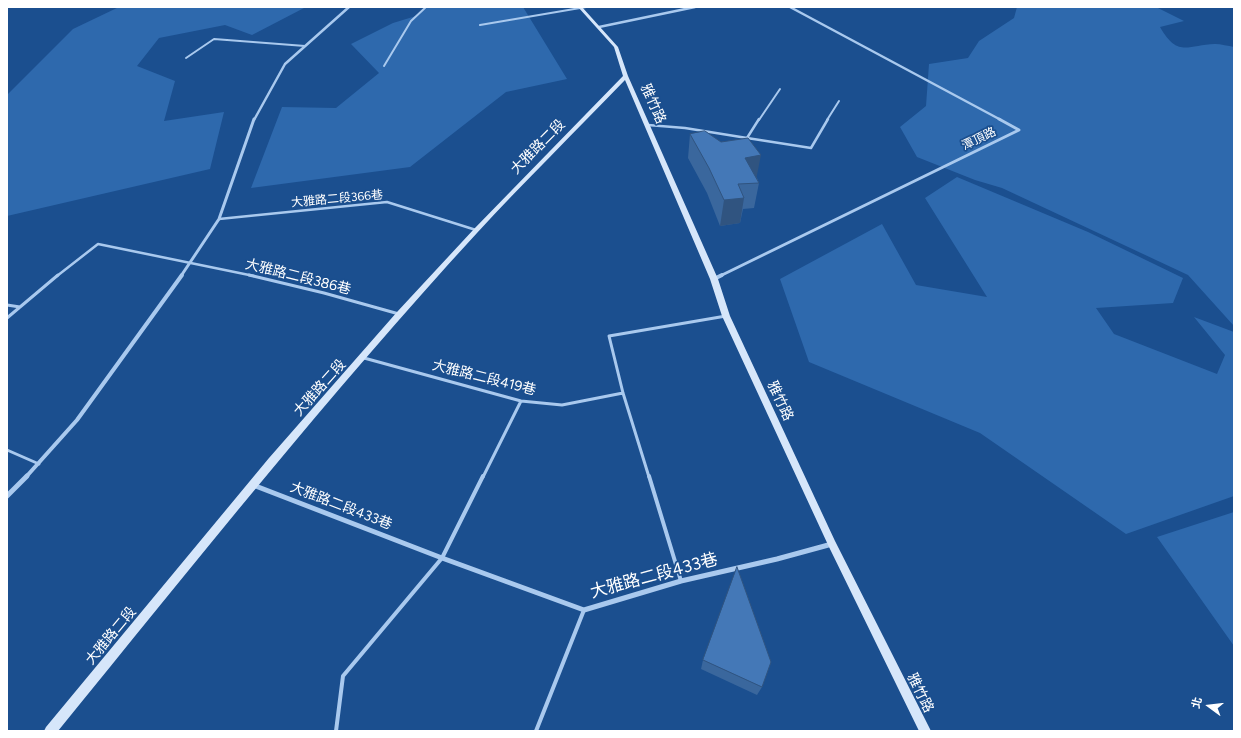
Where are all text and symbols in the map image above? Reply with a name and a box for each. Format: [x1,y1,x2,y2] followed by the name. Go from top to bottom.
[637,81,669,127] street label: 雅竹路
[507,116,569,178] street label: 大雅路二段
[960,125,998,153] street label: 潭頂路
[290,188,384,210] street label: 大雅路二段366巷
[244,256,352,298] street label: 大雅路二段386巷
[290,356,350,420] street label: 大雅路二段
[430,357,538,399] street label: 大雅路二段419巷
[764,378,796,424] street label: 雅竹路
[288,479,394,533] street label: 大雅路二段433巷
[588,549,720,603] street label: 大雅路二段433巷
[82,604,140,668] street label: 大雅路二段
[903,670,937,716] street label: 雅竹路
[1189,686,1229,726] north arrow
[1189,696,1205,710] text: 北

